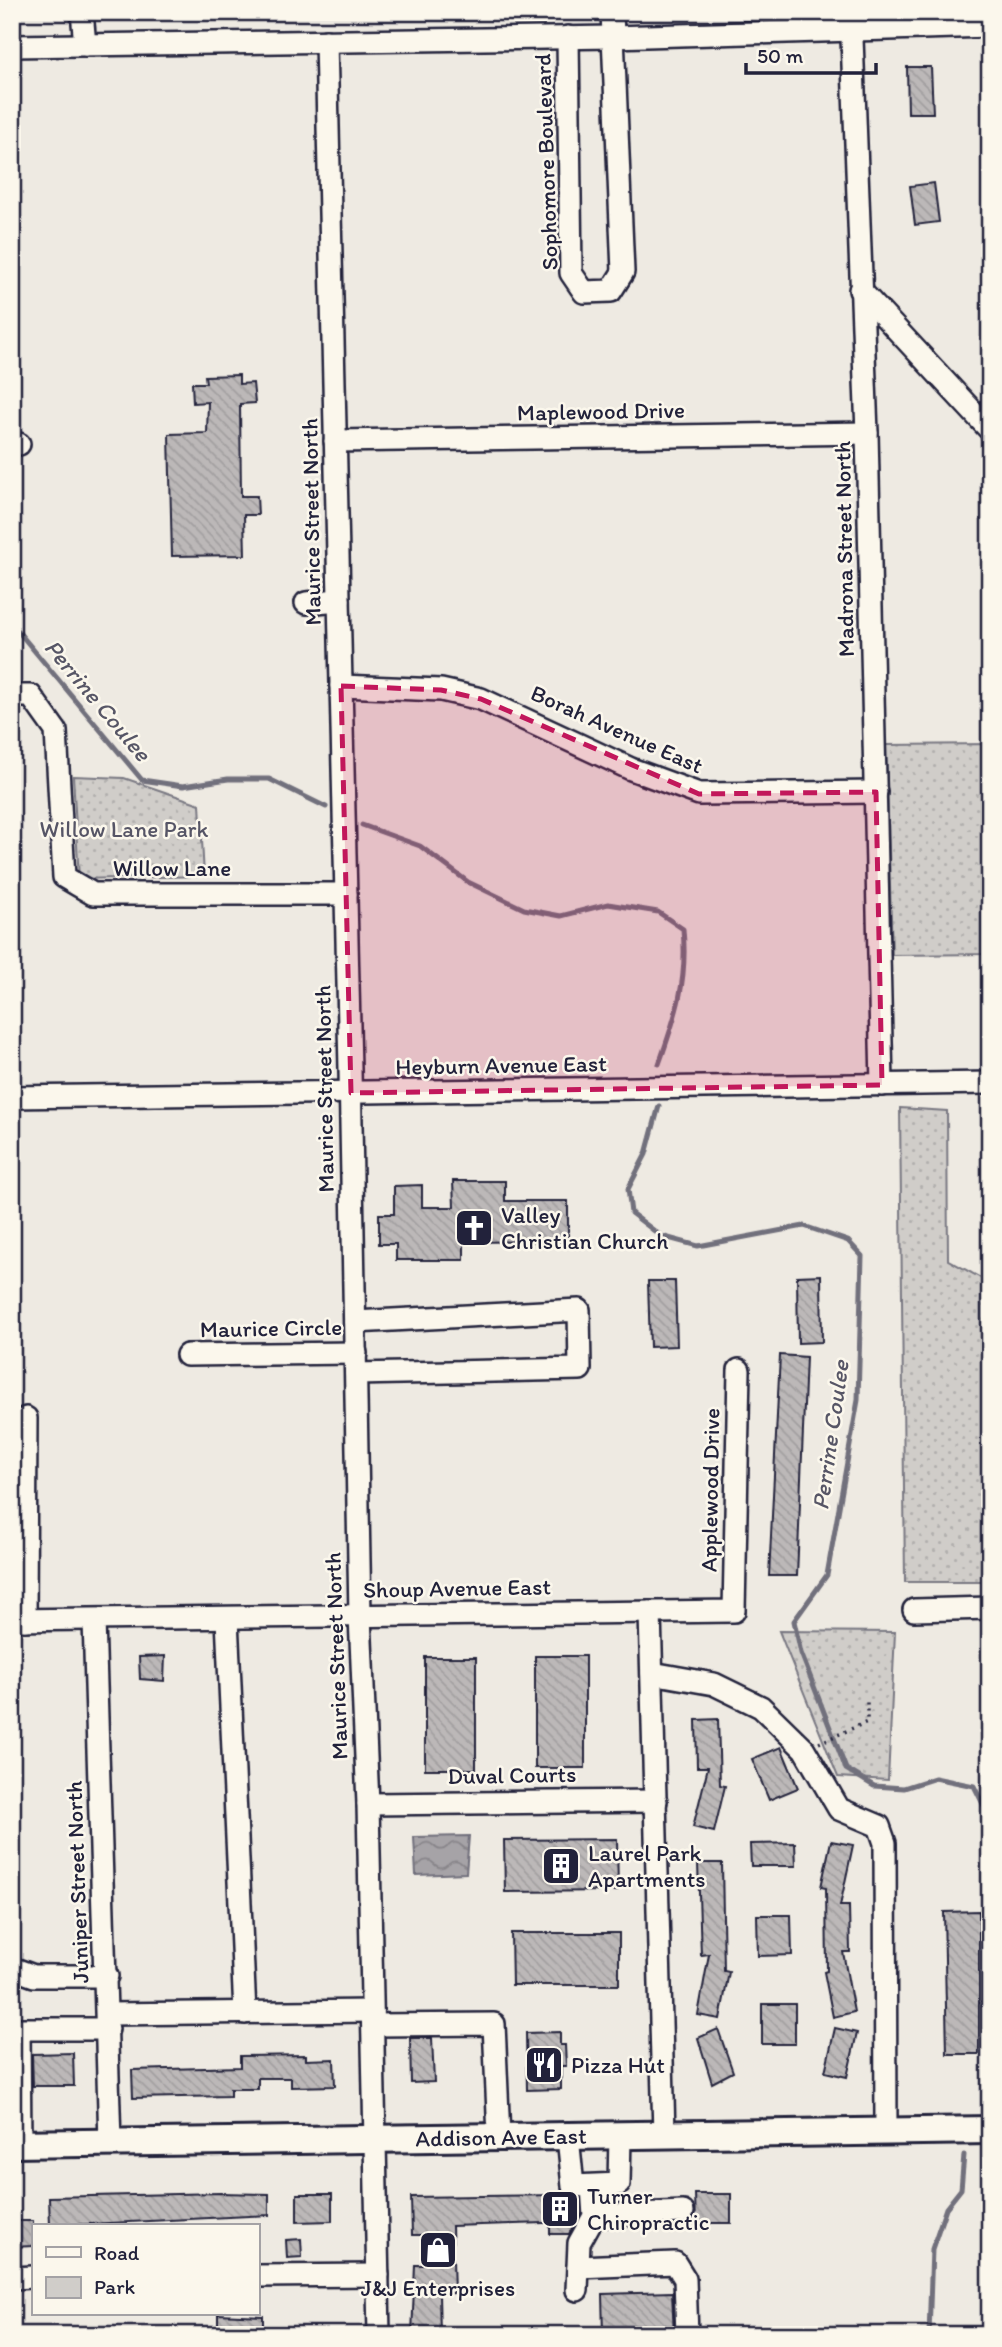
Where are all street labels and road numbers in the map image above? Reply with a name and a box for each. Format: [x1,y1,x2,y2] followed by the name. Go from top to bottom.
[528,53,564,271] street label: Sophomore Boulevard
[517,396,685,426] street label: Maplewood Drive
[295,418,327,626] street label: Maurice Street North
[828,441,860,657] street label: Madrona Street North
[526,678,708,780] street label: Borah Avenue East
[113,854,231,882] street label: Willow Lane
[308,985,340,1193] street label: Maurice Street North
[395,1049,607,1081] street label: Heyburn Avenue East
[200,1313,342,1343] street label: Maurice Circle
[695,1408,725,1572] street label: Applewood Drive
[318,1552,354,1760] street label: Maurice Street North
[363,1572,552,1604] street label: Shoup Avenue East
[447,1760,577,1790] street label: Duval Courts
[59,1780,95,1984] street label: Juniper Street North
[415,2122,587,2152] street label: Addison Ave East

